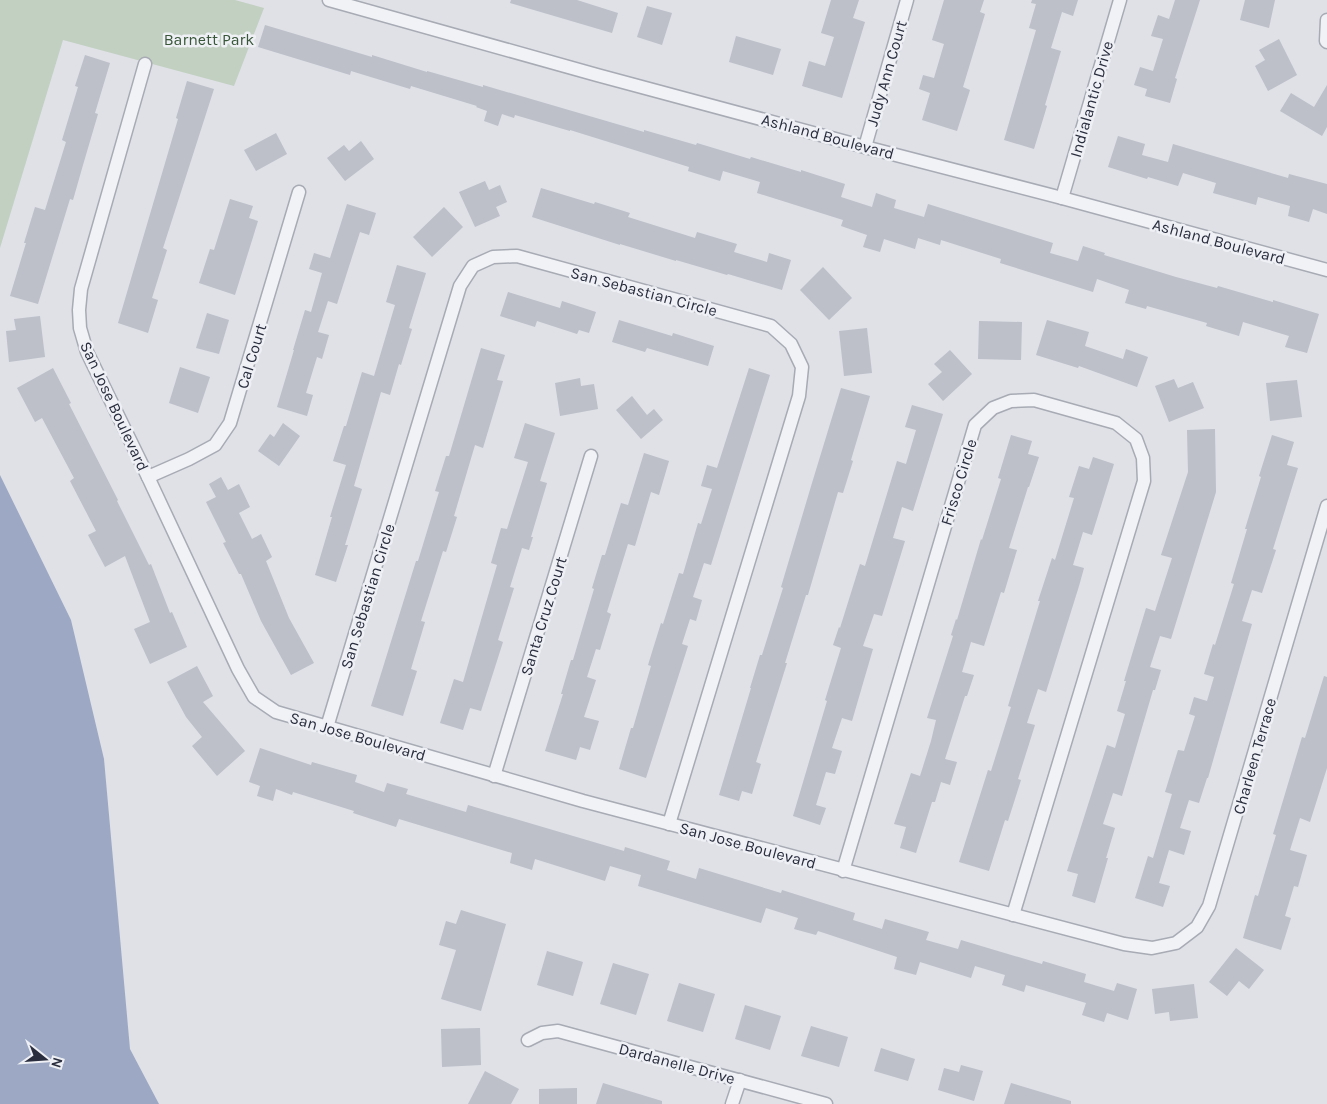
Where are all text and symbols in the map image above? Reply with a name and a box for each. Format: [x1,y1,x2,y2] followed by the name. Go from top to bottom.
[862,18,911,128] street label: Judy Ann Court
[164,30,254,49] park label: Barnett Park
[1066,39,1117,160] street label: Indialantic Drive
[759,110,896,163] street label: Ashland Boulevard
[1150,215,1287,268] street label: Ashland Boulevard
[569,263,719,320] street label: San Sebastian Circle
[233,321,270,391] street label: Cal Court
[76,338,153,474] street label: San Jose Boulevard
[936,437,981,528] street label: Frisco Circle
[336,521,399,671] street label: San Sebastian Circle
[516,554,571,678] street label: Santa Cruz Court
[1229,696,1280,817] street label: Charleen Terrace
[288,708,428,765] street label: San Jose Boulevard
[677,818,818,873] street label: San Jose Boulevard
[20,1034,70,1084] north arrow
[617,1039,737,1088] street label: Dardanelle Drive
[47,1055,67,1070] text: N

